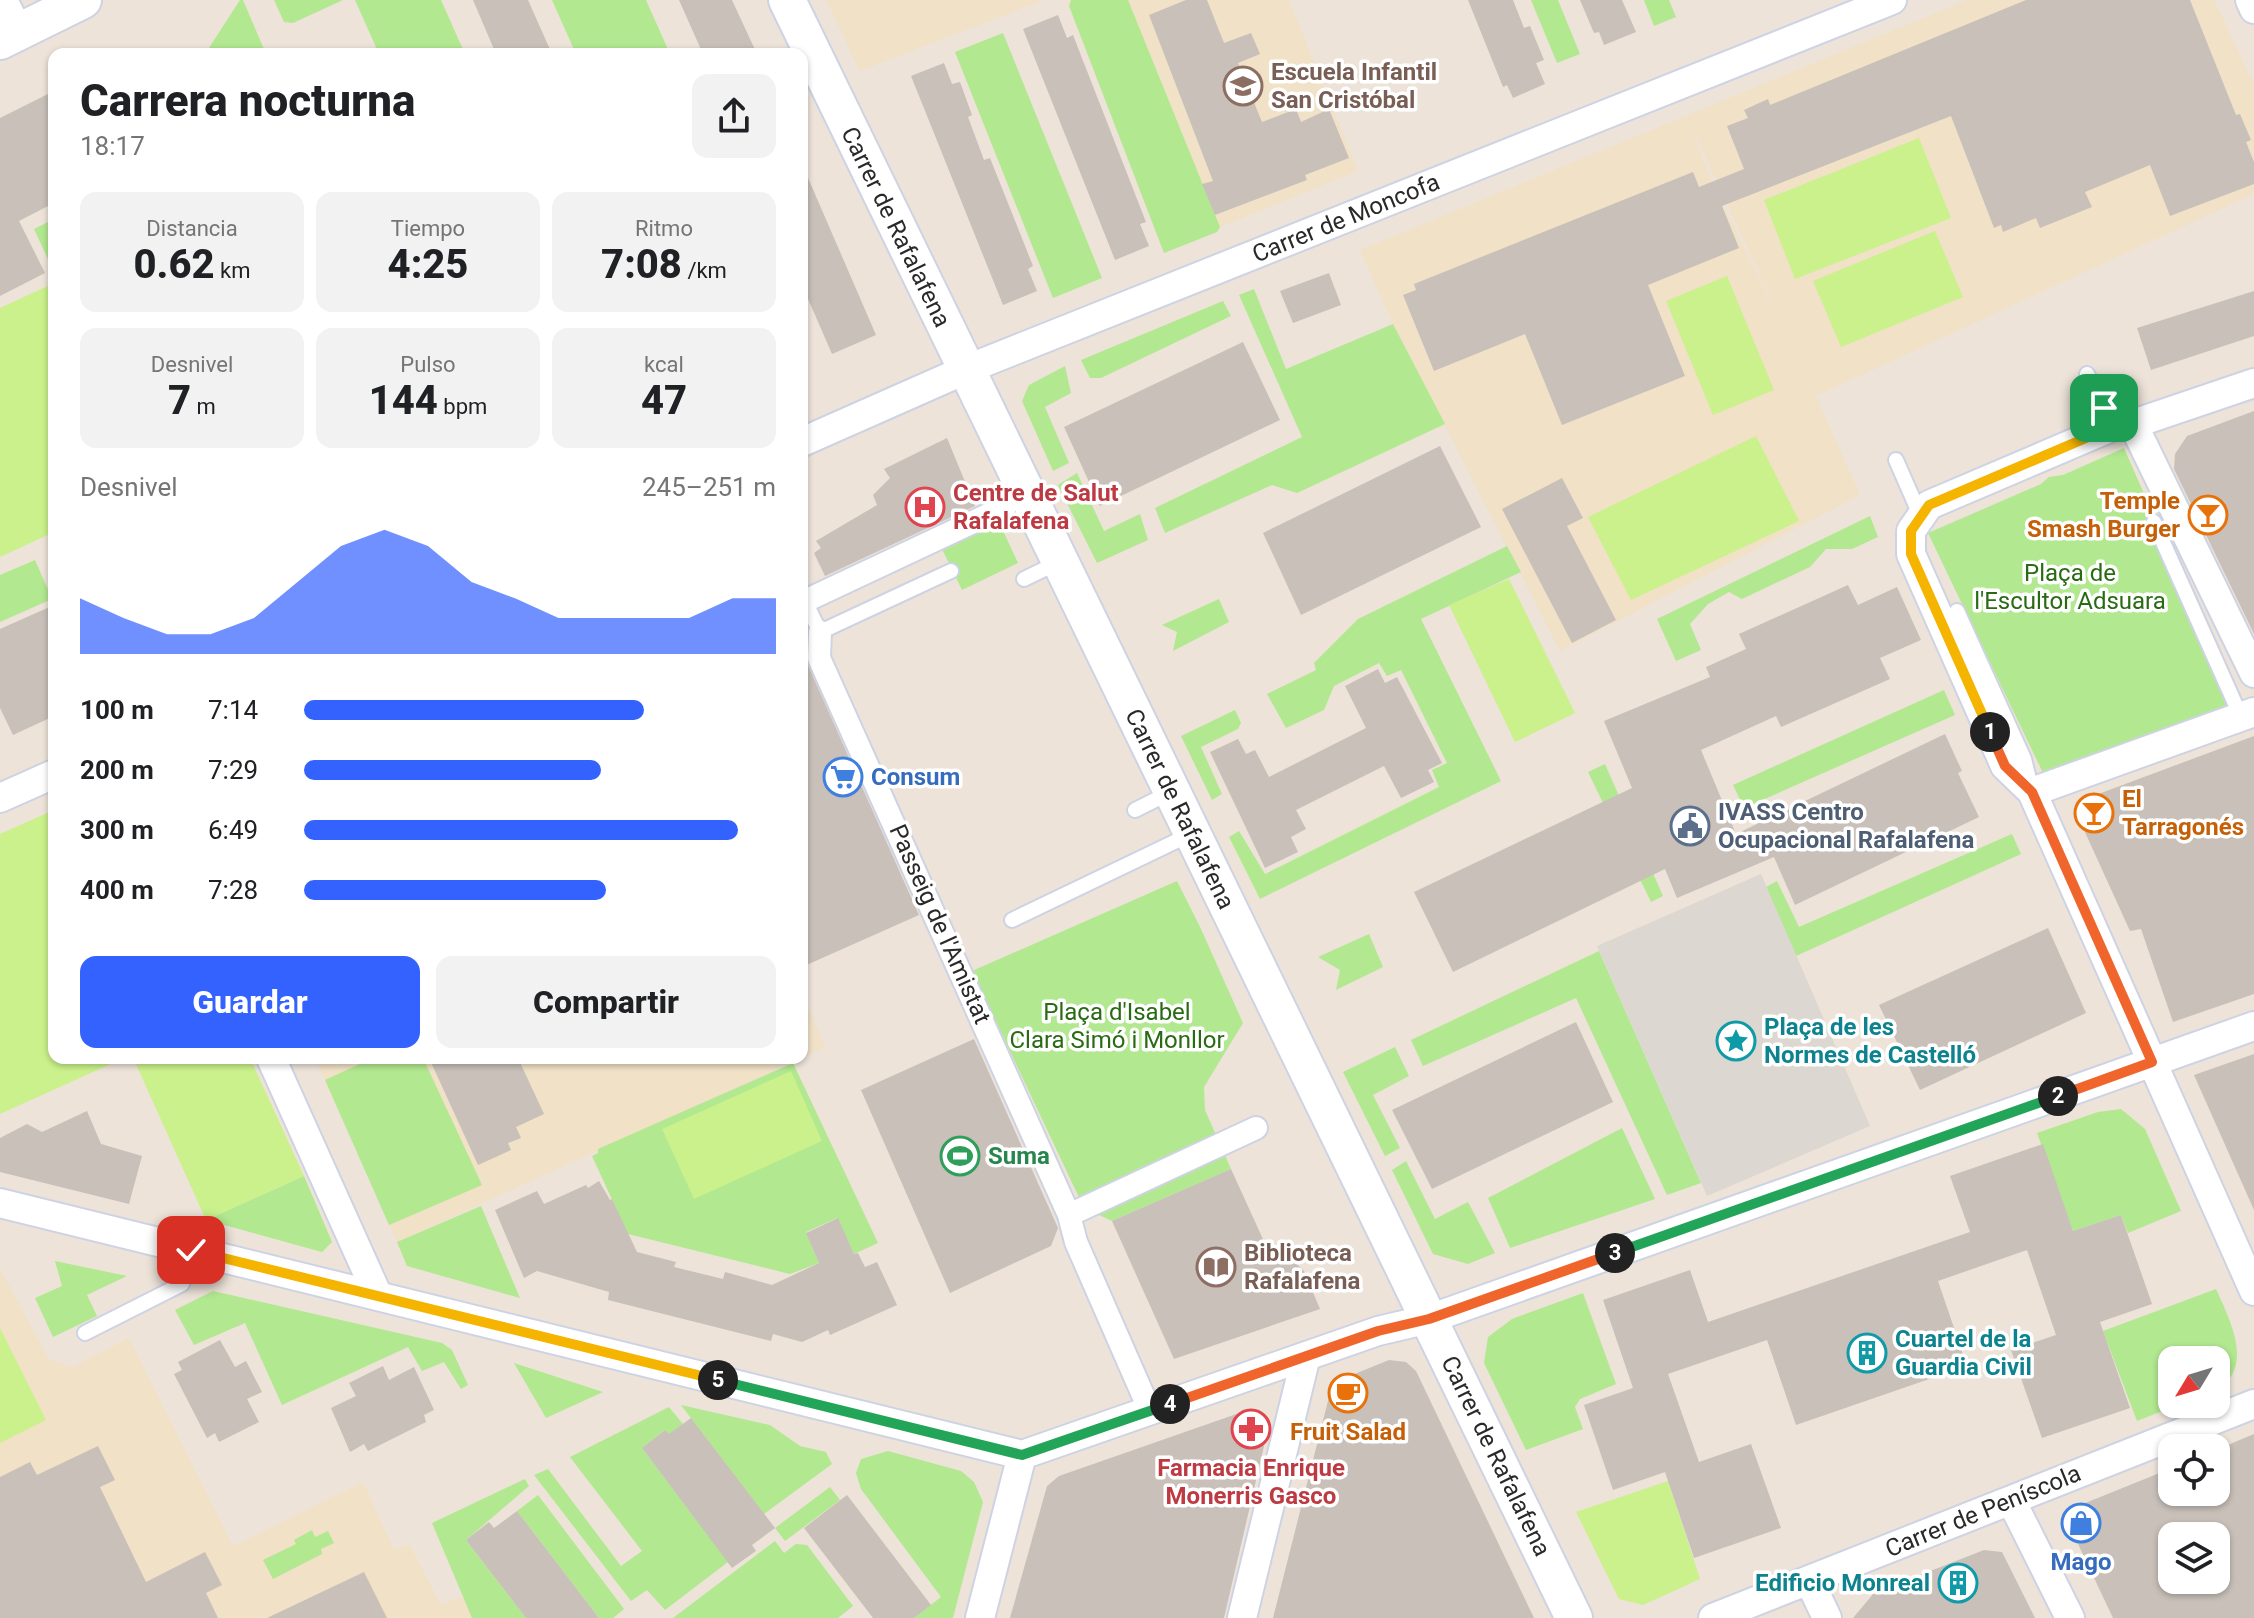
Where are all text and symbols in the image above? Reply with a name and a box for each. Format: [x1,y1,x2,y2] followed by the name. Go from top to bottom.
[1271,58,1437,114] place label: Escuela Infantil San Cristóbal
[1222,65,1264,107] school or university icon: Escuela Infantil San Cristóbal
[692,74,776,158] button: share
[80,75,416,127] text: Carrera nocturna
[835,122,957,332] street label: Carrer de Rafalafena
[80,131,145,161] text: 18:17
[1248,168,1444,268] street label: Carrer de Moncofa
[146,216,238,241] text: Distancia
[391,216,465,241] text: Tiempo
[635,216,693,241] text: Ritmo
[134,241,215,288] text: 0.62
[388,241,468,288] text: 4:25
[601,241,682,288] text: 7:08
[215,258,250,283] text: km
[682,258,727,283] text: /km
[151,352,233,377] text: Desnivel
[400,352,456,377] text: Pulso
[644,352,684,377] text: kcal
[2070,374,2138,442] pin
[168,377,191,424] text: 7
[369,377,438,424] text: 144
[641,377,687,424] text: 47
[2082,386,2126,430] icon: arrive
[191,394,216,419] text: m
[438,394,487,419] text: bpm
[80,472,178,502] text: Desnivel
[642,472,776,502] text: 245–251 m
[953,479,1119,535] place label: Centre de Salut Rafalafena
[904,486,946,528] hospital icon: Centre de Salut Rafalafena
[2027,487,2180,543] place label: Temple Smash Burger
[2187,494,2229,536] bar icon: Temple Smash Burger
[1974,559,2166,615] park label: Plaça de l'Escultor Adsuara
[80,695,154,725] text: 100 m
[208,695,258,725] text: 7:14
[1119,704,1241,914] street label: Carrer de Rafalafena
[1970,712,2010,752] pin: 1
[1984,719,1996,744] text: 1
[80,755,154,785] text: 200 m
[208,755,258,785] text: 7:29
[822,756,864,798] supermarket icon: Consum
[871,763,960,791] place label: Consum
[2122,785,2244,841] place label: El Tarragonés
[2073,792,2115,834] bar icon: El Tarragonés
[1718,798,1974,854] place label: IVASS Centro Ocupacional Rafalafena
[1669,805,1711,847] public building icon: IVASS Centro Ocupacional Rafalafena
[80,815,154,845] text: 300 m
[208,815,258,845] text: 6:49
[883,820,997,1028] street label: Passeig de l'Amistat
[80,875,154,905] text: 400 m
[208,875,258,905] text: 7:28
[80,956,420,1048] button: Guardar
[436,956,776,1048] button: Compartir
[1009,998,1225,1054] park label: Plaça d'Isabel Clara Simó i Monllor
[1764,1013,1976,1069] place label: Plaça de les Normes de Castelló
[1715,1020,1757,1062] place icon: Plaça de les Normes de Castelló
[2038,1076,2078,1116] pin: 2
[2052,1083,2064,1108] text: 2
[939,1135,981,1177] sports icon: Suma
[988,1142,1050,1170] place label: Suma
[157,1216,225,1284] pin
[169,1228,213,1272] icon: check
[1595,1233,1635,1273] pin: 3
[1244,1239,1361,1295] place label: Biblioteca Rafalafena
[1609,1240,1621,1265] text: 3
[1195,1246,1237,1288] library icon: Biblioteca Rafalafena
[1895,1325,2032,1381] place label: Cuartel de la Guardia Civil
[1846,1332,1888,1374] building icon: Cuartel de la Guardia Civil
[2158,1346,2230,1418] north arrow
[2158,1346,2230,1594] map controls
[1435,1351,1557,1561] street label: Carrer de Rafalafena
[698,1360,738,1400] pin: 5
[712,1367,724,1392] text: 5
[1327,1372,1369,1414] cafe icon: Fruit Salad
[1150,1384,1190,1424] pin: 4
[1164,1391,1176,1416] text: 4
[1230,1408,1272,1450] pharmacy icon: Farmacia Enrique Monerris Gasco
[1290,1418,1406,1446] place label: Fruit Salad
[2158,1434,2230,1506] button: locate
[1157,1454,1345,1510] place label: Farmacia Enrique Monerris Gasco
[1881,1459,2085,1563] street label: Carrer de Peníscola
[2060,1502,2102,1544] shop icon: Mago
[2158,1522,2230,1594] button: layers
[2050,1548,2112,1576] place label: Mago
[1937,1562,1979,1604] building icon: Edificio Monreal
[1755,1569,1930,1597] place label: Edificio Monreal

